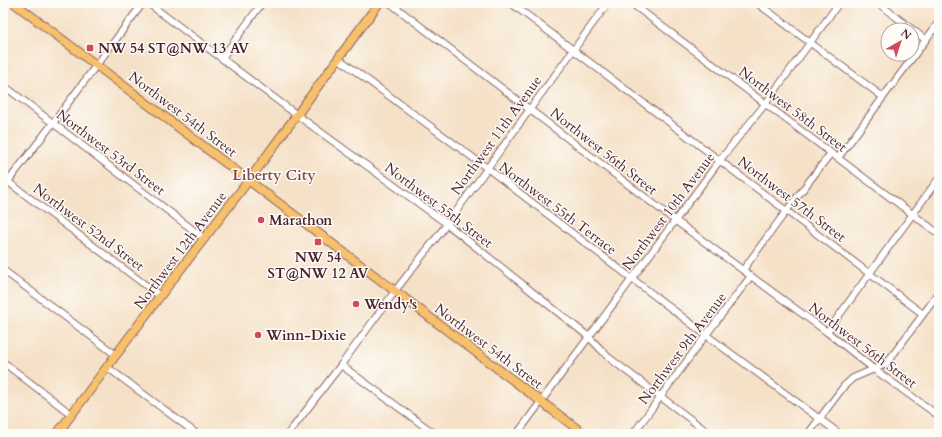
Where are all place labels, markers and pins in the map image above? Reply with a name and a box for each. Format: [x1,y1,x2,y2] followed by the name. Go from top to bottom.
[98,39,249,58] place label: NW 54 ST@NW 13 AV
[85,43,95,53] marker: NW 54 ST@NW 13 AV
[269,211,332,230] place label: Marathon
[256,215,266,225] marker: Marathon
[313,237,323,247] marker: NW 54 ST@NW 12 AV
[268,248,369,283] place label: NW 54 ST@NW 12 AV
[363,295,417,314] place label: Wendy's
[351,299,361,309] marker: Wendy's
[265,326,347,345] place label: Winn-Dixie
[253,330,263,340] marker: Winn-Dixie

